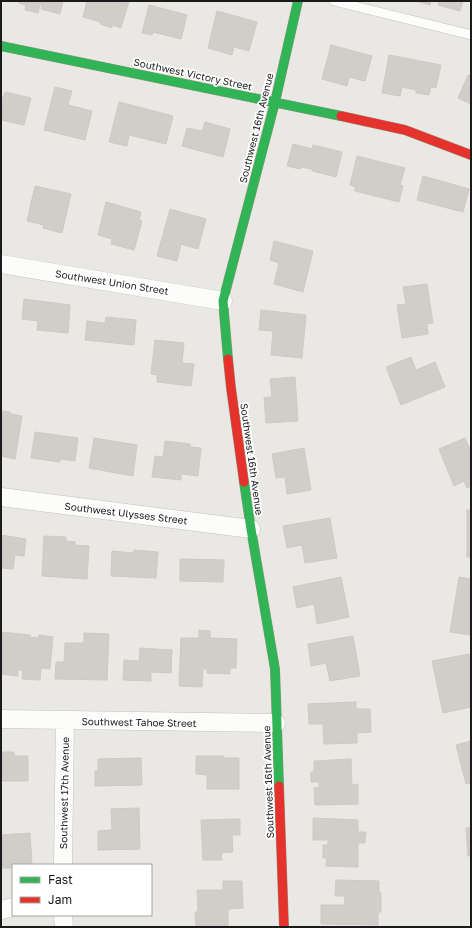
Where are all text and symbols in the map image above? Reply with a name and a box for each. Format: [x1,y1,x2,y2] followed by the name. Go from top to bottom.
[133,56,253,92] street label: Southwest Victory Street
[237,72,276,184] street label: Southwest 16th Avenue
[55,267,169,297] street label: Southwest Union Street
[238,402,266,516] street label: Southwest 16th Avenue
[64,500,188,526] street label: Southwest Ulysses Street
[81,715,197,729] street label: Southwest Tahoe Street
[260,725,276,839] street label: Southwest 16th Avenue
[57,737,71,849] street label: Southwest 17th Avenue
[12,864,152,916] legend
[48,872,73,887] text: Fast
[48,892,72,907] text: Jam

